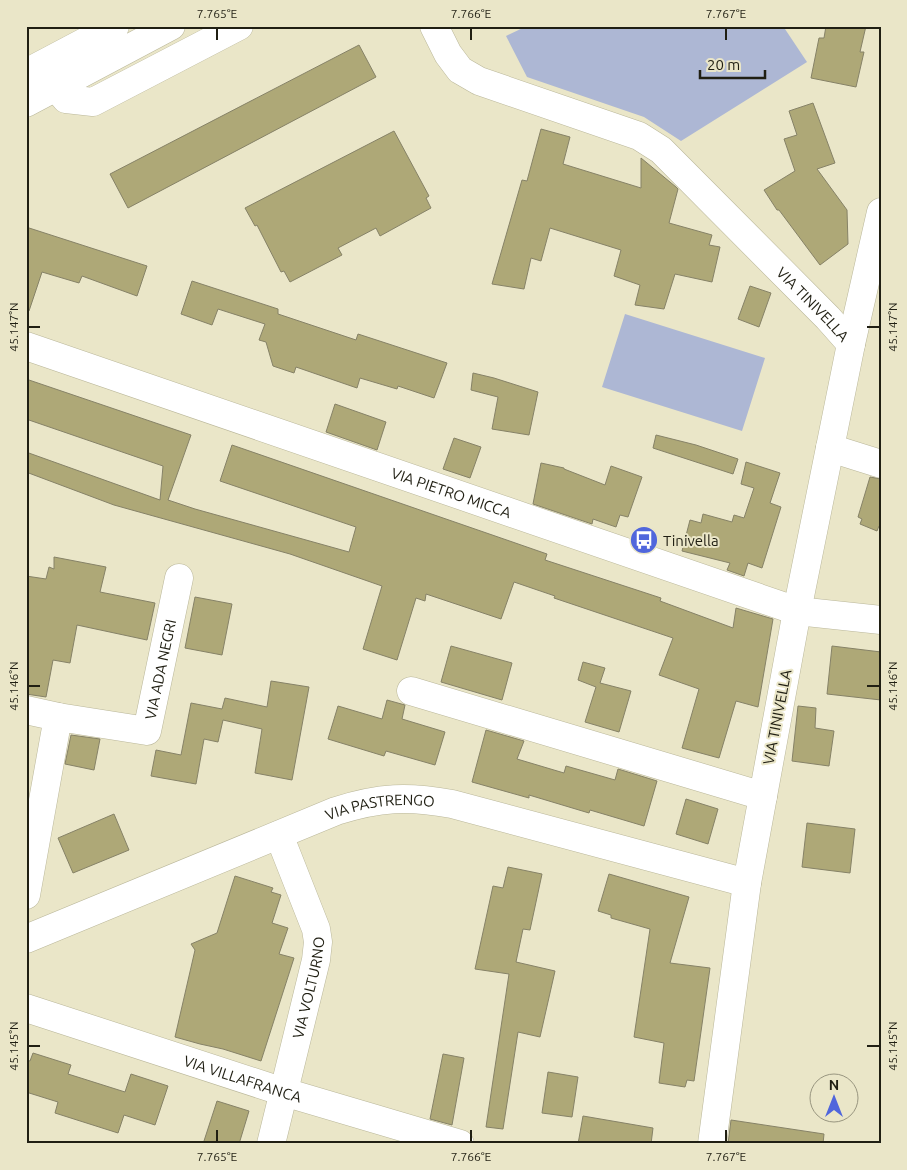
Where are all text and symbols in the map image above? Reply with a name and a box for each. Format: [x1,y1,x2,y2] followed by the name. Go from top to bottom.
[197,7,238,20] text: 7.765°E
[451,7,492,20] text: 7.766°E
[706,7,747,20] text: 7.767°E
[700,48,764,80] scale bar
[707,56,740,73] text: 20 m
[773,263,853,345] street label: VIA TINIVELLA
[7,302,20,352] text: 45.147°N
[886,302,899,352] text: 45.147°N
[389,464,514,521] street label: VIA PIETRO MICCA
[629,525,659,555] bus stop icon: Tinivella
[663,532,719,549] place label: Tinivella
[141,618,179,721] street label: VIA ADA NEGRI
[7,661,20,711] text: 45.146°N
[886,661,899,711] text: 45.146°N
[759,668,795,766] street label: VIA TINIVELLA
[323,790,436,823] street label: VIA PASTRENGO
[289,936,327,1040] street label: VIA VOLTURNO
[7,1021,20,1071] text: 45.145°N
[886,1021,899,1071] text: 45.145°N
[182,1051,304,1105] street label: VIA VILLAFRANCA
[810,1072,860,1122] north arrow
[829,1077,839,1093] text: N
[197,1150,238,1163] text: 7.765°E
[451,1150,492,1163] text: 7.766°E
[706,1150,747,1163] text: 7.767°E

